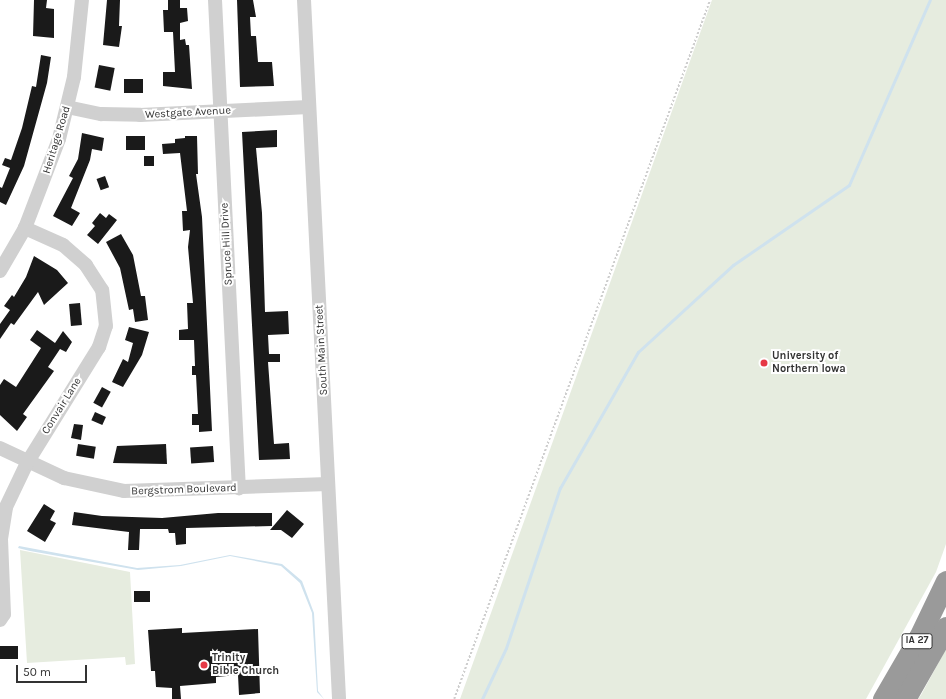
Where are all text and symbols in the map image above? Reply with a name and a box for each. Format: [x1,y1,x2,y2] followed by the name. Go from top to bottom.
[40,104,74,176] street label: Heritage Road
[145,104,231,122] street label: Westgate Avenue
[218,202,236,286] street label: Spruce Hill Drive
[313,304,331,396] street label: South Main Street
[772,350,846,376] place label: University of Northern Iowa
[759,358,769,368] marker: University of Northern Iowa
[39,375,85,437] street label: Convair Lane
[131,482,237,498] street label: Bergstrom Boulevard
[901,633,933,649] road number: IA 27
[212,652,279,678] place label: Trinity Bible Church
[18,657,89,683] scale bar
[199,660,209,670] marker: Trinity Bible Church
[23,665,51,679] text: 50 m

